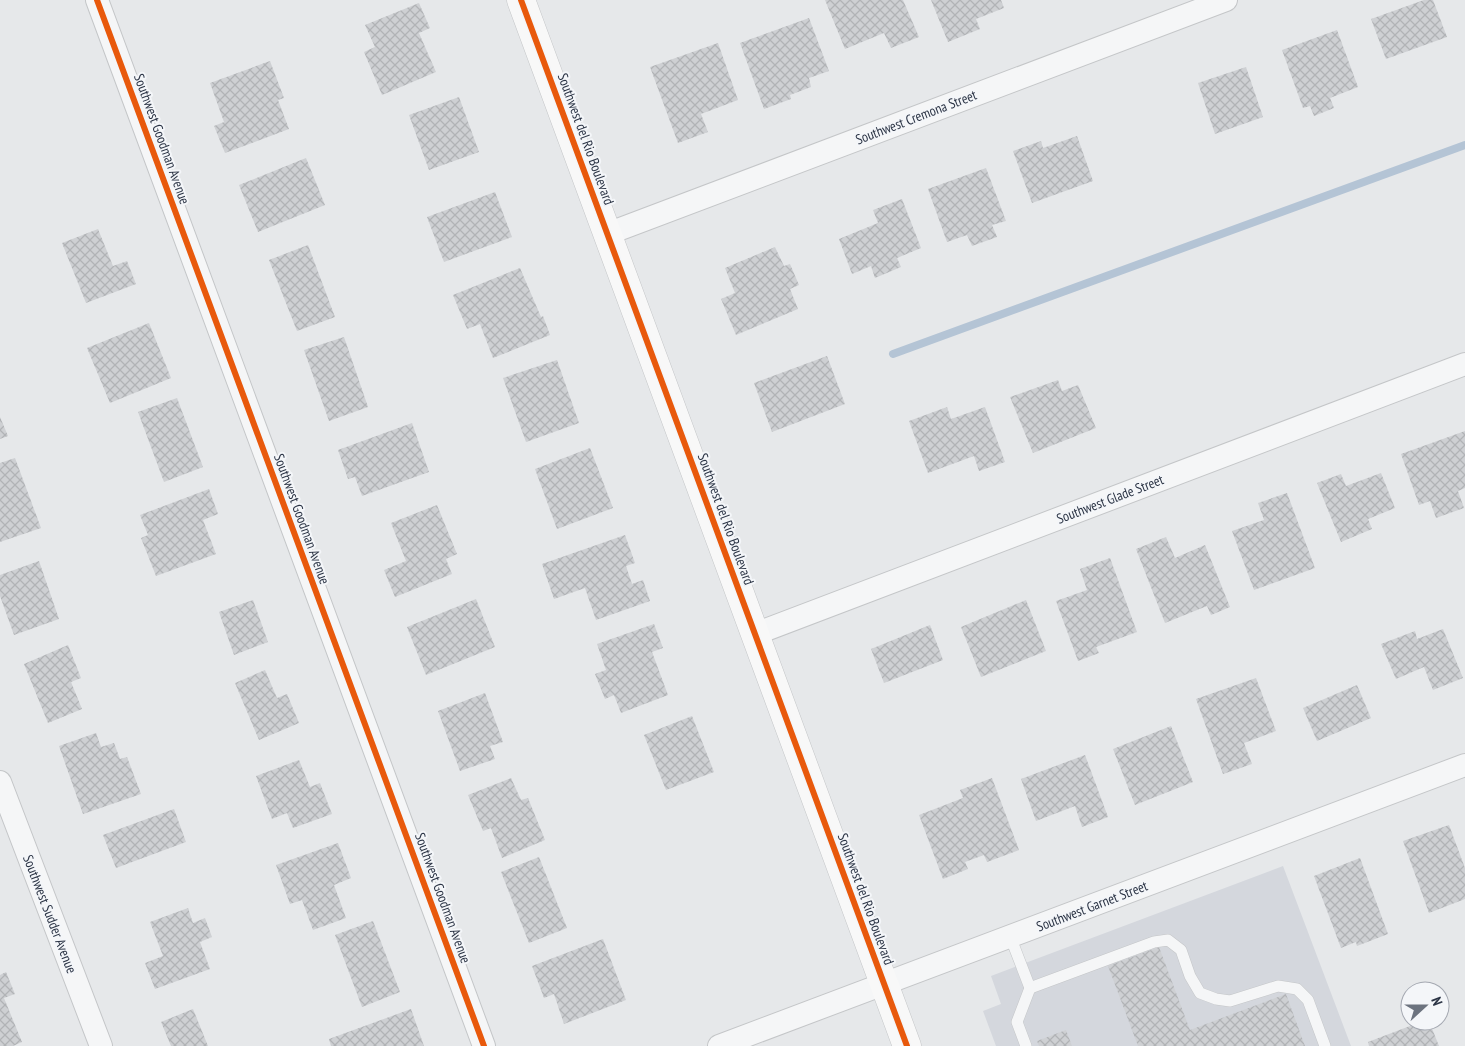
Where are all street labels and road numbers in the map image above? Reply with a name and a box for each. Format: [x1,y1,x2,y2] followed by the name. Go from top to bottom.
[130,71,194,207] street label: Southwest Goodman Avenue
[554,71,618,207] street label: Southwest del Rio Boulevard
[853,86,979,148] street label: Southwest Cremona Street
[270,451,334,587] street label: Southwest Goodman Avenue
[694,451,758,587] street label: Southwest del Rio Boulevard
[1054,470,1166,528] street label: Southwest Glade Street
[411,830,475,966] street label: Southwest Goodman Avenue
[834,831,898,967] street label: Southwest del Rio Boulevard
[19,852,81,976] street label: Southwest Sudder Avenue
[1034,876,1150,935] street label: Southwest Garnet Street

